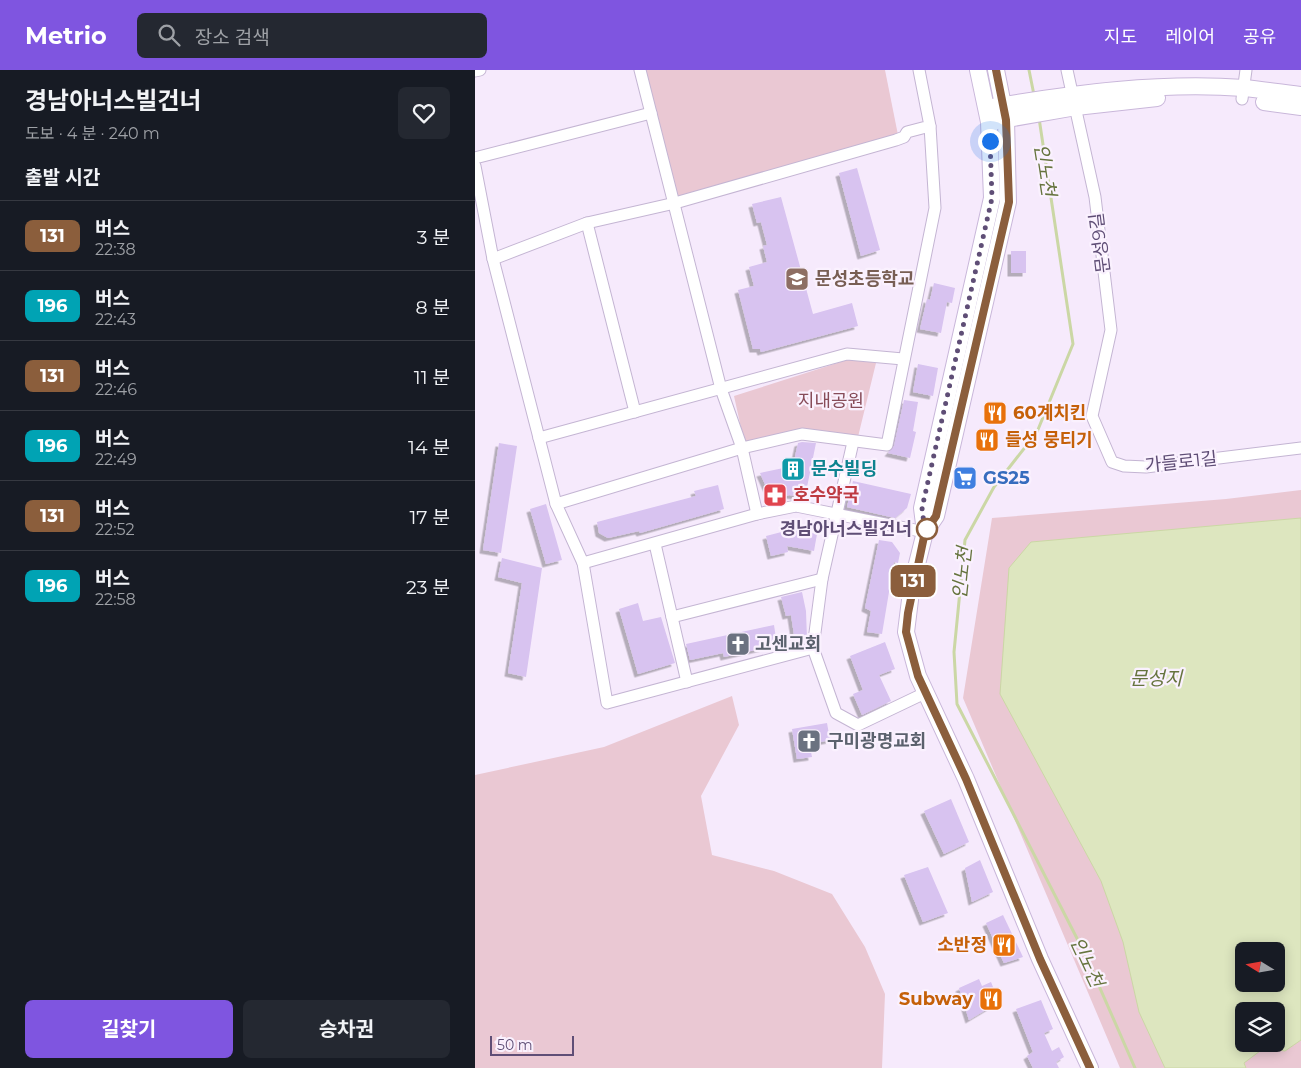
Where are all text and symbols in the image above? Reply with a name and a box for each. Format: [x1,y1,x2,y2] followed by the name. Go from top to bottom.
[137,13,487,58] search box
[25,21,107,50] text: Metrio
[155,21,183,49] icon: search
[195,26,270,49] text: 장소 검색
[1104,26,1137,48] text: 지도
[1165,26,1215,48] text: 레이어
[1243,26,1276,48] text: 공유
[25,86,202,115] text: 경남아너스빌건너
[398,87,450,139] button: heart
[25,124,160,143] text: 도보 · 4 분 · 240 m
[978,129,1003,154] your location
[1030,142,1061,199] water label: 인노천
[25,166,100,189] text: 출발 시간
[1085,212,1115,274] street label: 문성9길
[95,217,130,240] text: 버스
[40,225,65,247] text: 131
[417,226,450,249] text: 3 분
[95,240,136,259] text: 22:38
[784,266,810,292] school or university icon: 문성초등학교
[815,268,914,290] place label: 문성초등학교
[95,287,130,310] text: 버스
[38,295,68,317] text: 196
[415,296,450,319] text: 8 분
[95,310,136,329] text: 22:43
[95,357,130,380] text: 버스
[40,365,65,387] text: 131
[414,366,450,389] text: 11 분
[95,380,137,399] text: 22:46
[798,390,864,412] park label: 지내공원
[982,400,1008,426] restaurant icon: 60계치킨
[1013,402,1086,424] place label: 60계치킨
[95,427,130,450] text: 버스
[974,427,1000,453] restaurant icon: 들성 뭉티기
[1005,429,1093,451] place label: 들성 뭉티기
[38,435,68,457] text: 196
[408,436,450,459] text: 14 분
[1144,447,1218,477] street label: 가들로1길
[95,450,137,469] text: 22:49
[780,456,806,482] building icon: 문수빌딩
[811,458,877,480] place label: 문수빌딩
[952,465,978,491] supermarket icon: GS25
[983,467,1030,489] place label: GS25
[762,482,788,508] pharmacy icon: 호수약국
[793,484,859,506] place label: 호수약국
[95,497,130,520] text: 버스
[40,505,65,527] text: 131
[409,506,450,529] text: 17 분
[780,518,912,540] place label: 경남아너스빌건너
[916,518,938,540] marker: 경남아너스빌건너
[95,520,135,539] text: 22:52
[948,544,976,600] water label: 인노천
[884,565,942,597] line badge: 131
[95,567,130,590] text: 버스
[901,570,925,592] text: 131
[38,575,68,597] text: 196
[406,576,450,599] text: 23 분
[95,590,136,609] text: 22:58
[725,631,751,657] church icon: 고센교회
[755,633,821,655] place label: 고센교회
[1130,667,1184,690] water label: 문성지
[796,728,822,754] church icon: 구미광명교회
[827,730,926,752] place label: 구미광명교회
[991,932,1017,958] restaurant icon: 소반정
[1065,933,1109,992] water label: 인노천
[937,934,987,956] place label: 소반정
[1235,942,1285,992] north arrow
[1235,942,1285,1052] map controls
[978,986,1004,1012] restaurant icon: Subway
[899,988,973,1010] place label: Subway
[25,1000,233,1058] button: 길찾기
[243,1000,450,1058] button: 승차권
[1235,1002,1285,1052] button: layers
[490,1033,574,1056] scale bar
[497,1036,533,1054] text: 50 m

